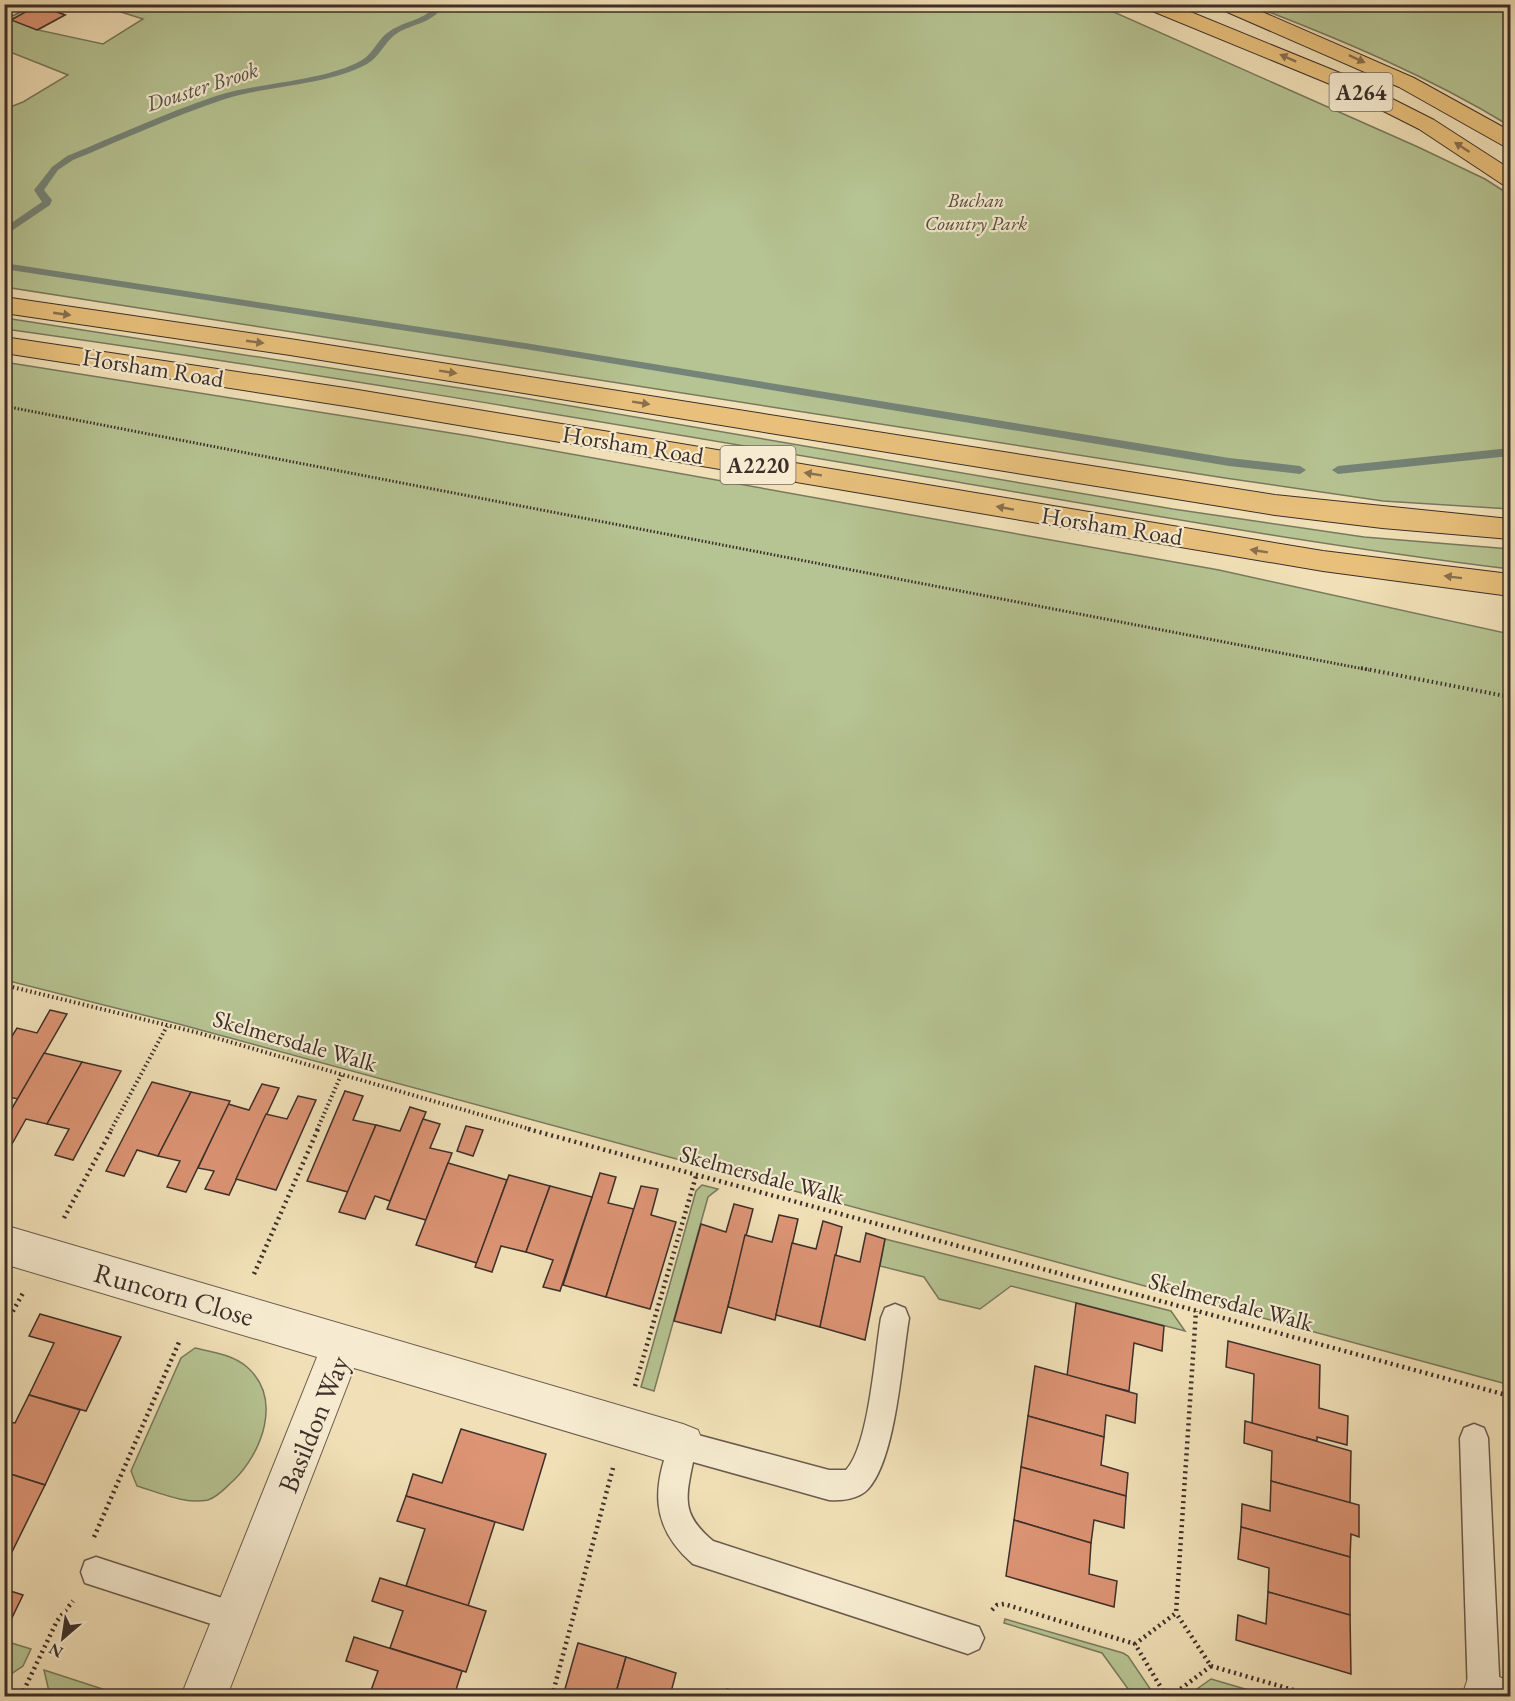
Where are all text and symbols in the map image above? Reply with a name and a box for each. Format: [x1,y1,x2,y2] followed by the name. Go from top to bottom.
[1279,53,1297,63] one-way arrow
[1349,54,1366,63] one-way arrow
[142,55,262,119] water label: Douster Brook
[1330,73,1392,111] road number: A264
[1454,141,1470,152] one-way arrow
[925,187,1027,236] park label: Buchan Country Park
[53,309,72,318] one-way arrow
[246,338,265,347] one-way arrow
[80,341,227,394] street label: Horsham Road
[439,368,458,377] one-way arrow
[631,398,650,407] one-way arrow
[560,418,707,471] street label: Horsham Road
[720,446,795,484] road number: A2220
[803,470,822,479] one-way arrow
[1039,499,1186,552] street label: Horsham Road
[995,503,1014,512] one-way arrow
[1250,546,1269,555] one-way arrow
[1443,572,1462,582] one-way arrow
[210,1002,381,1079] street label: Skelmersdale Walk
[676,1138,849,1212] street label: Skelmersdale Walk
[90,1254,258,1334] street label: Runcorn Close
[1145,1265,1318,1339] street label: Skelmersdale Walk
[269,1350,357,1498] street label: Basildon Way
[33,1608,93,1668] north arrow
[45,1638,67,1663] text: N

